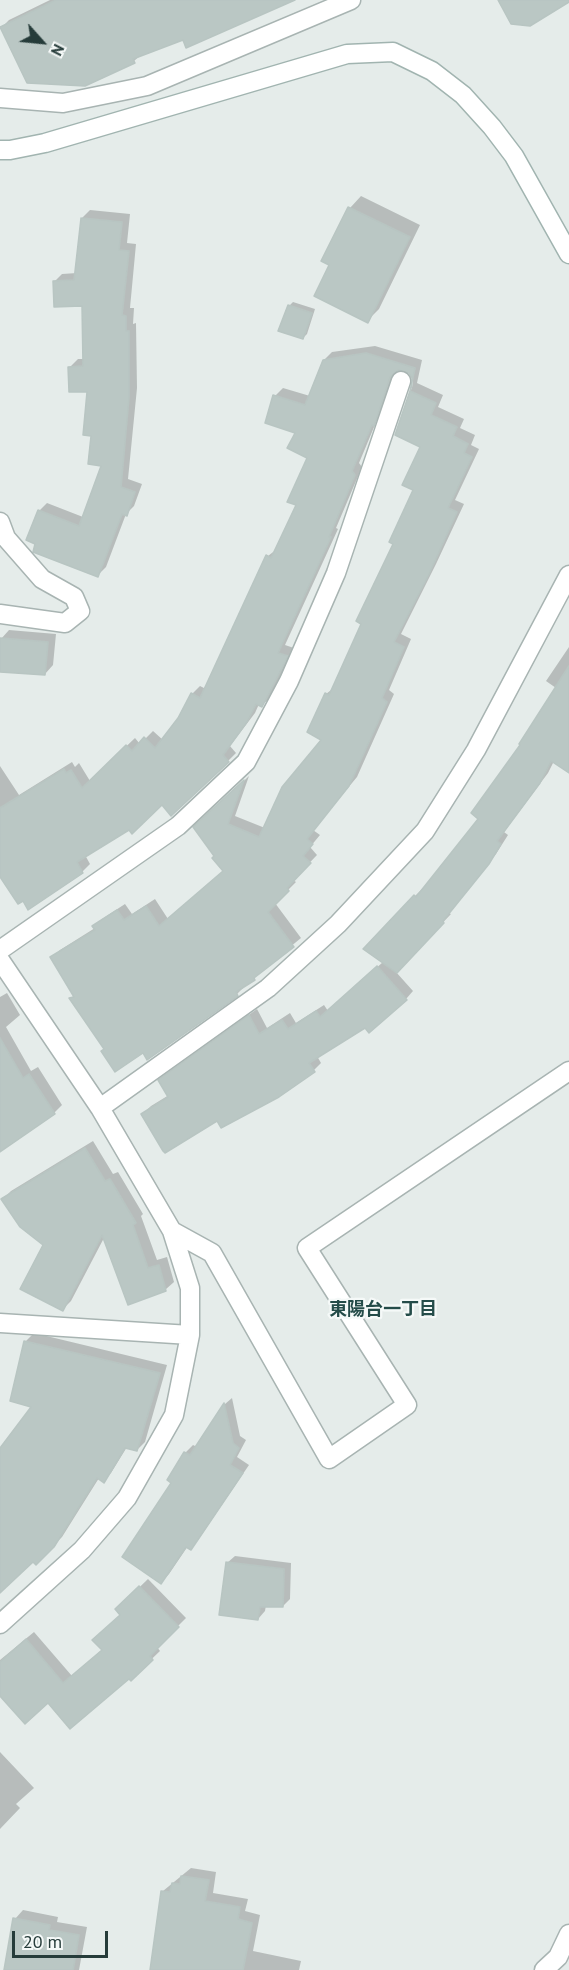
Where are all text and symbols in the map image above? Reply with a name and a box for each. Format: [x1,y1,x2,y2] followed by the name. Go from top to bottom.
[12,12,72,72] north arrow
[47,41,69,59] text: N
[329,1299,437,1321] district label: 東陽台一丁目
[15,1919,111,1957] scale bar
[23,1930,62,1953] text: 20 m

